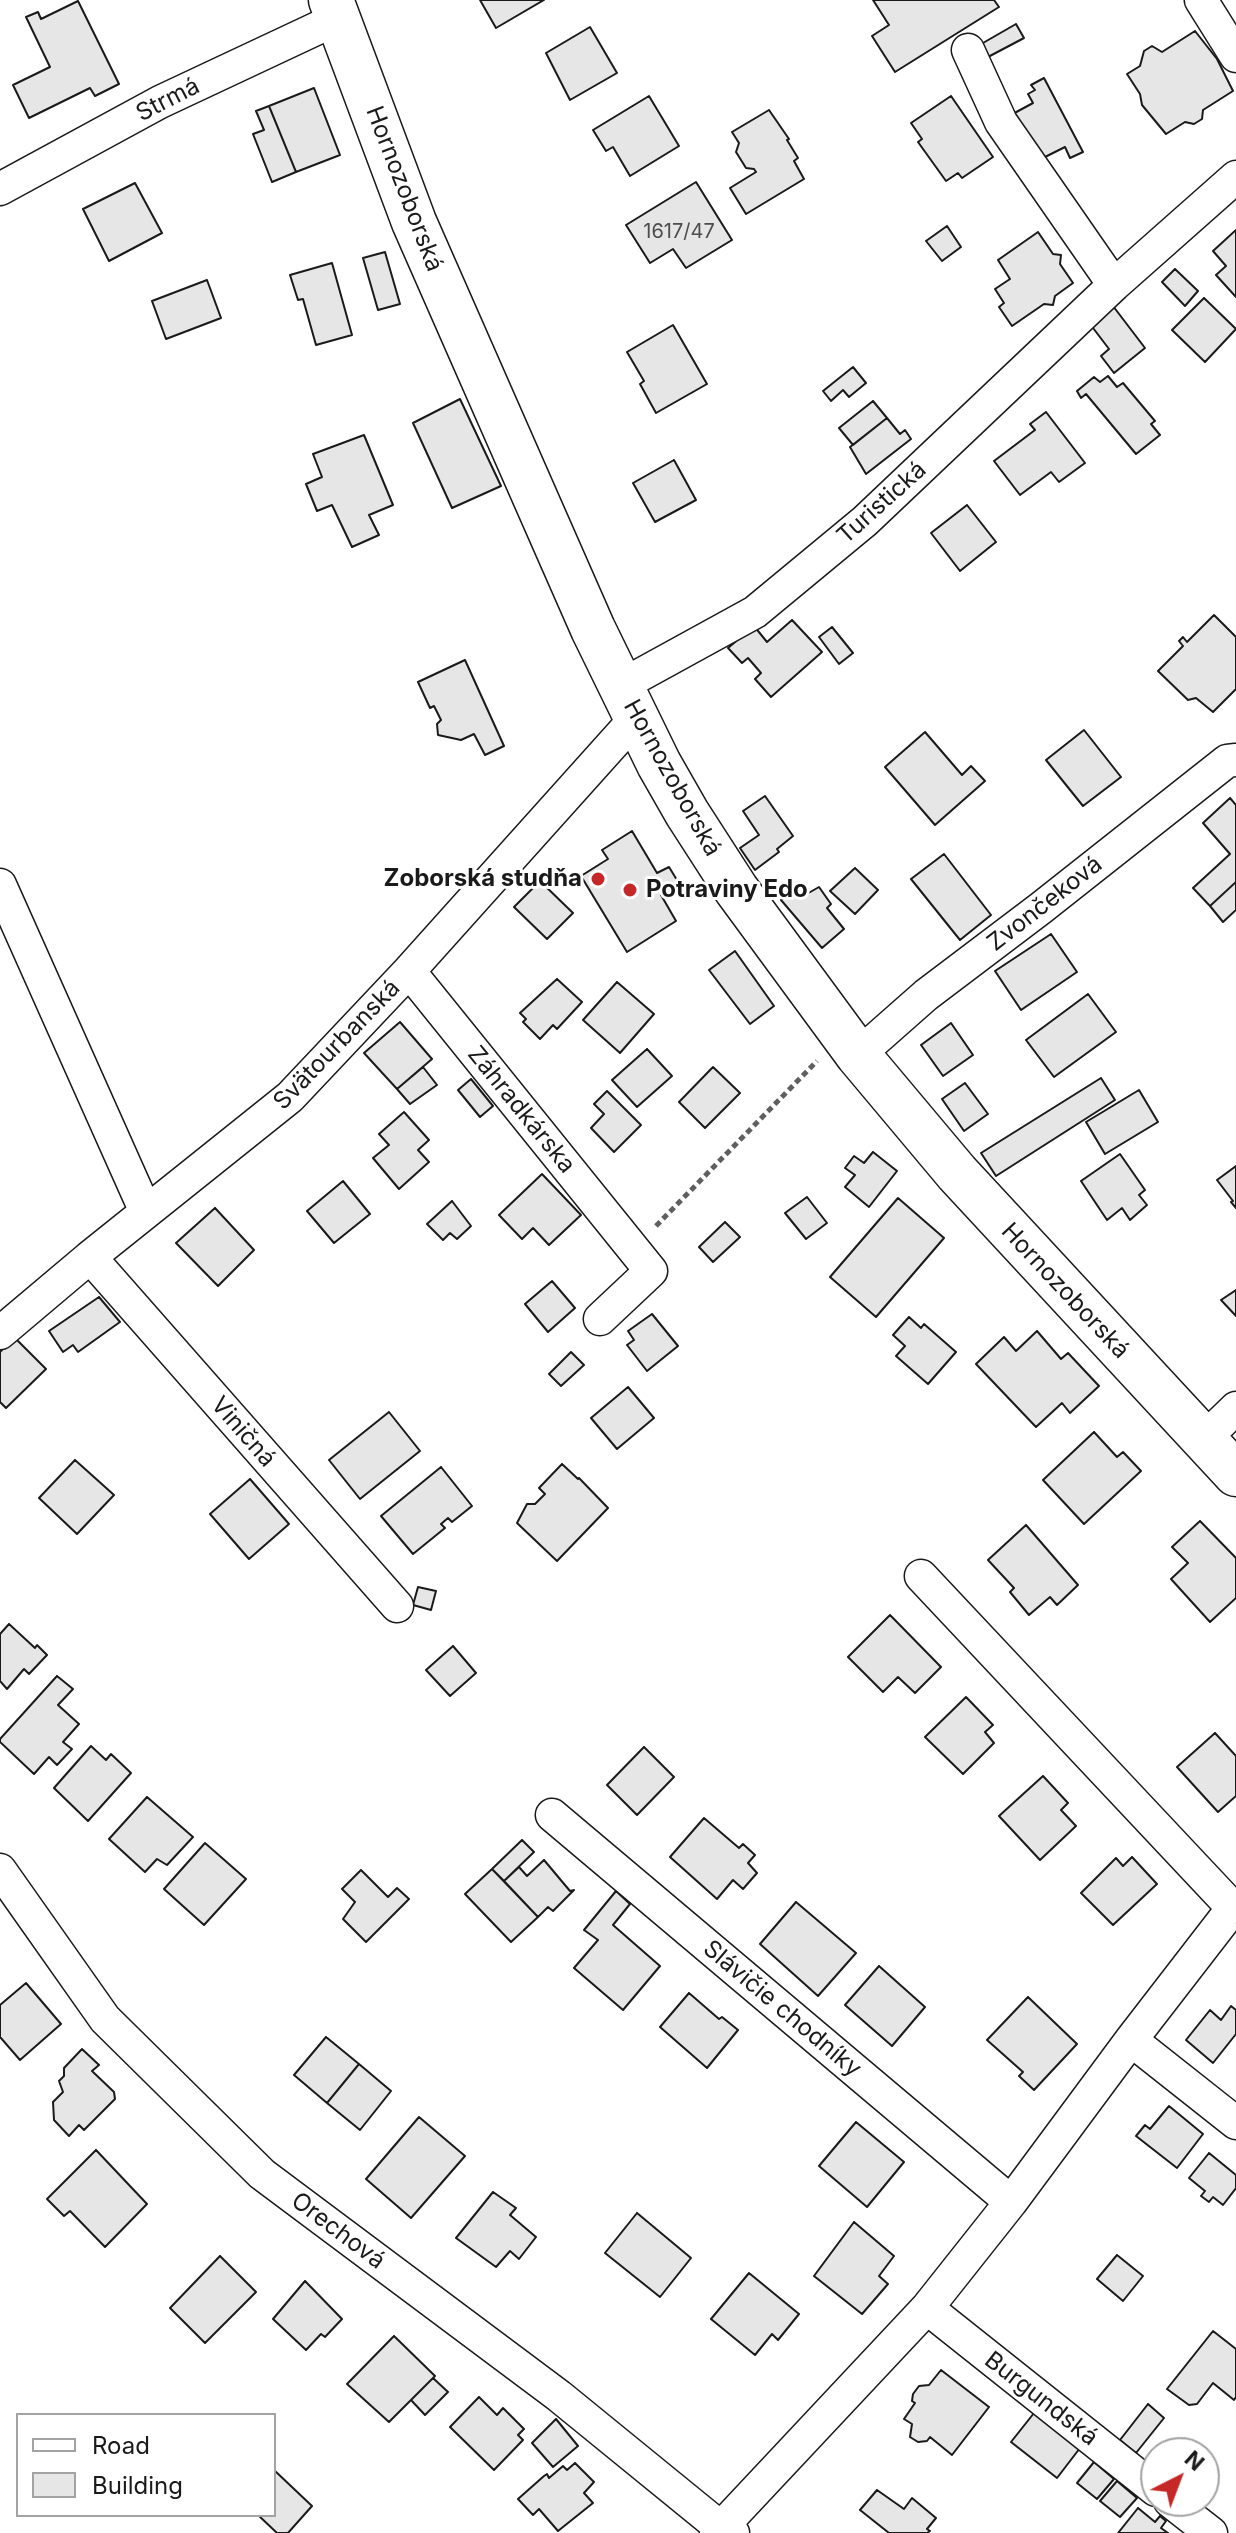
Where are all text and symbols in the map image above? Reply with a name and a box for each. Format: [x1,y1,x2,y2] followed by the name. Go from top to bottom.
[132,72,204,128] street label: Strmá
[359,102,449,276] street label: Hornozoborská
[643,220,715,244] house number: 1617/47
[832,456,932,550] street label: Turistická
[617,695,727,861] street label: Hornozoborská
[982,850,1108,958] street label: Zvončeková
[384,865,582,893] place label: Zoborská studňa
[589,870,607,888] marker: Zoborská studňa
[646,876,808,904] place label: Potraviny Edo
[621,881,639,899] marker: Potraviny Edo
[268,974,406,1116] street label: Svätourbanská
[461,1041,581,1179] street label: Záhradkárska
[995,1217,1135,1365] street label: Hornozoborská
[205,1391,281,1473] street label: Viničná
[697,1934,867,2084] street label: Slávičie chodníky
[286,2187,390,2275] street label: Orechová
[979,2346,1103,2452] street label: Burgundská
[16,2413,276,2517] legend
[92,2431,150,2460] text: Road
[1140,2437,1220,2517] north arrow
[1180,2445,1210,2476] text: N
[92,2471,183,2500] text: Building

